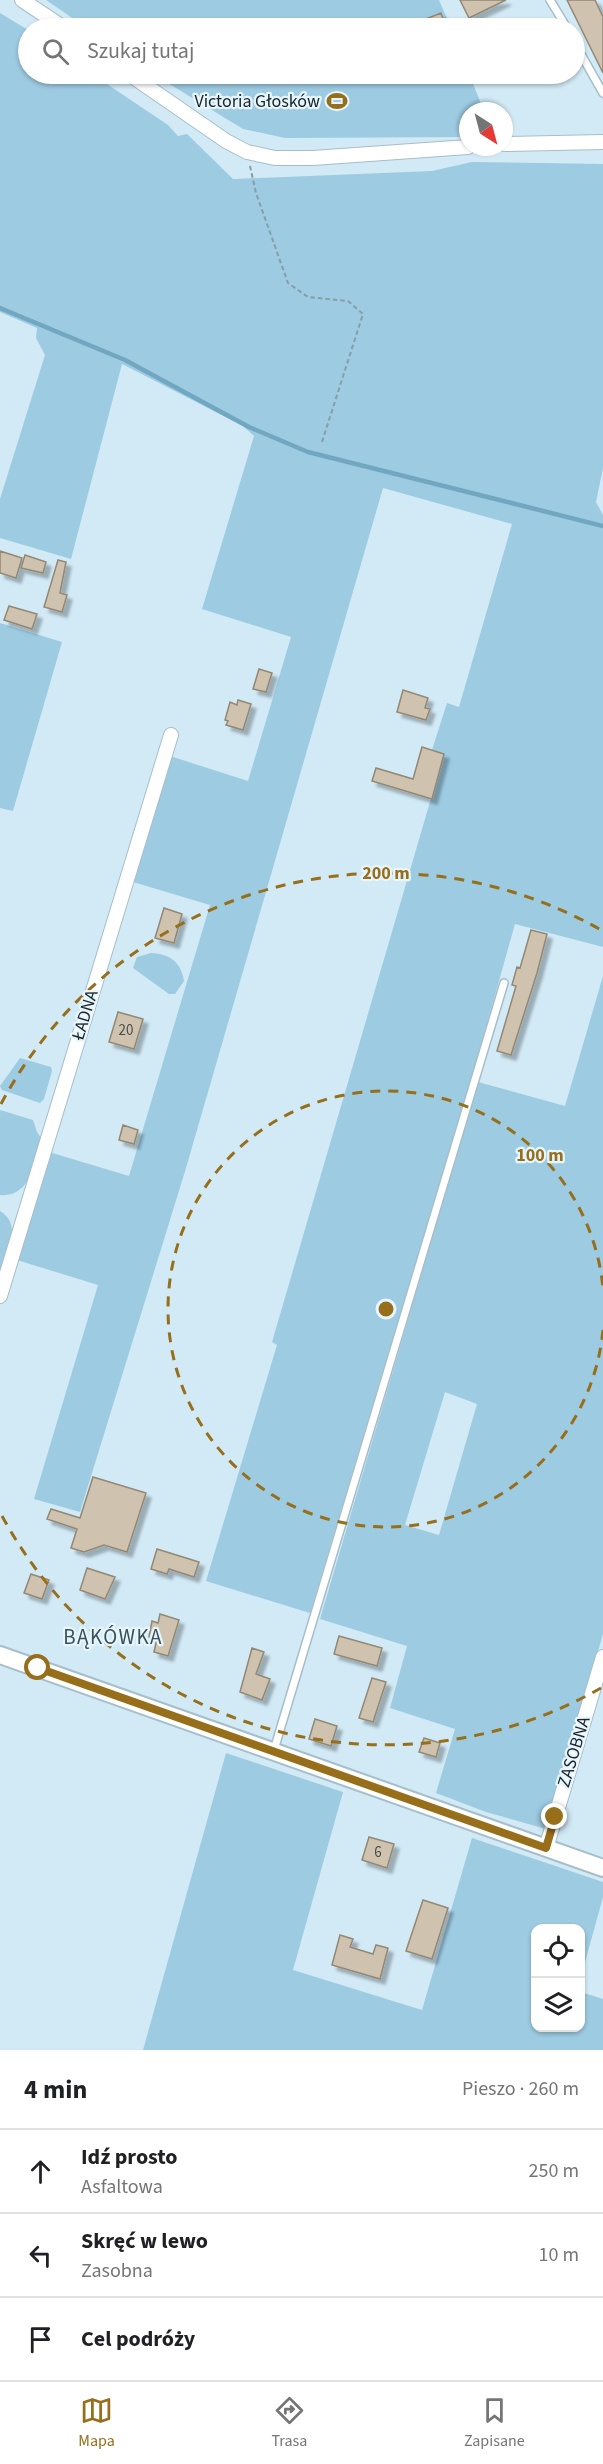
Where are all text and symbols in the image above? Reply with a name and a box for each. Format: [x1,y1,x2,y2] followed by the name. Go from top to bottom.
[18,18,585,84] search box
[39,35,72,68] icon: search
[87,35,194,67] text: Szukaj tutaj
[194,89,320,114] place label: Victoria Głosków
[325,89,349,113] sports icon: Victoria Głosków
[459,102,513,156] north arrow
[362,861,410,886] text: 200 m
[65,987,105,1044] street label: ŁADNA
[119,1020,133,1041] house number: 20
[516,1143,564,1168] text: 100 m
[376,1299,396,1319] centre of rings
[63,1622,163,1652] district label: BĄKÓWKA
[24,1654,50,1680] route start
[551,1713,597,1791] street label: ZASOBNA
[541,1803,567,1829] route end
[374,1842,382,1863] house number: 6
[531,1924,585,2032] map controls
[531,1924,585,1978] button: locate
[531,1978,585,2032] button: layers
[24,2071,87,2108] text: 4 min
[462,2075,579,2103] text: Pieszo · 260 m
[81,2141,178,2173] text: Idź prosto
[24,2155,57,2188] icon: ahead
[529,2157,579,2185] text: 250 m
[81,2173,163,2201] text: Asfaltowa
[81,2225,208,2257] text: Skręć w lewo
[24,2239,57,2272] icon: left
[539,2241,579,2269] text: 10 m
[81,2257,153,2285] text: Zasobna
[24,2323,57,2356] icon: arrive
[81,2323,195,2355] text: Cel podróży
[78,2394,115,2452] tab: Mapa
[271,2394,307,2452] tab: Trasa
[464,2394,525,2452] tab: Zapisane

